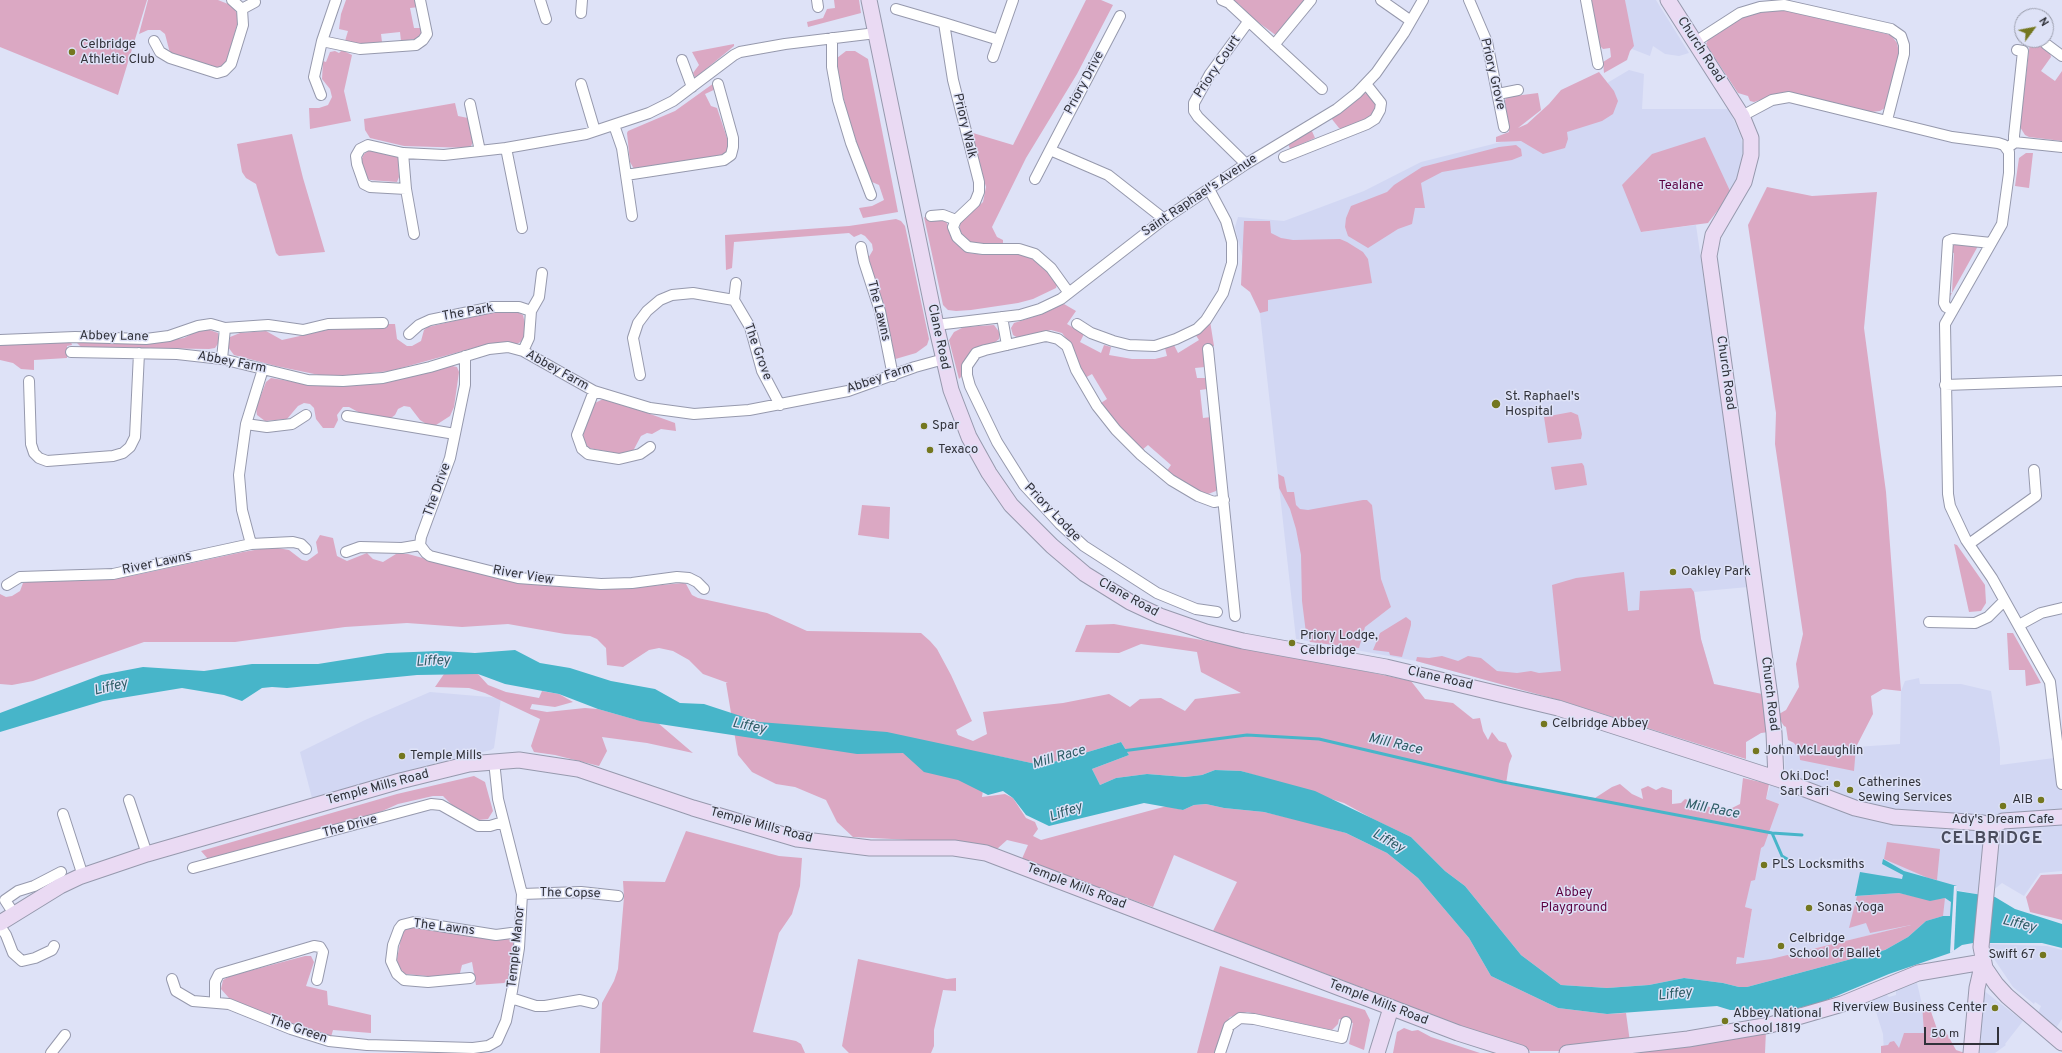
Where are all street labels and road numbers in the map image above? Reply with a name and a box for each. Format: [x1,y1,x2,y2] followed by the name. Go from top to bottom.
[1673,14,1727,86] street label: Church Road
[1191,33,1245,101] street label: Priory Court
[1476,37,1508,111] street label: Priory Grove
[1062,49,1108,117] street label: Priory Drive
[949,92,979,160] street label: Priory Walk
[1139,151,1261,241] street label: Saint Raphael's Avenue
[863,279,893,343] street label: The Lawns
[441,301,495,325] street label: The Park
[923,303,953,371] street label: Clane Road
[739,321,775,383] street label: The Grove
[79,329,149,345] street label: Abbey Lane
[1712,335,1738,411] street label: Church Road
[523,347,591,395] street label: Abbey Farm
[196,349,268,377] street label: Abbey Farm
[845,360,915,398] street label: Abbey Farm
[421,461,455,519] street label: The Drive
[1020,481,1084,545] street label: Priory Lodge
[121,549,193,579] street label: River Lawns
[491,563,555,589] street label: River View
[1095,575,1161,621] street label: Clane Road
[1757,656,1781,732] street label: Church Road
[1406,664,1474,694] street label: Clane Road
[325,767,431,809] street label: Temple Mills Road
[708,805,814,847] street label: Temple Mills Road
[321,812,379,842] street label: The Drive
[1024,861,1128,913] street label: Temple Mills Road
[539,886,601,902] street label: The Copse
[505,905,529,989] street label: Temple Manor
[412,916,476,940] street label: The Lawns
[1326,977,1430,1029] street label: Temple Mills Road
[267,1013,329,1047] street label: The Green

